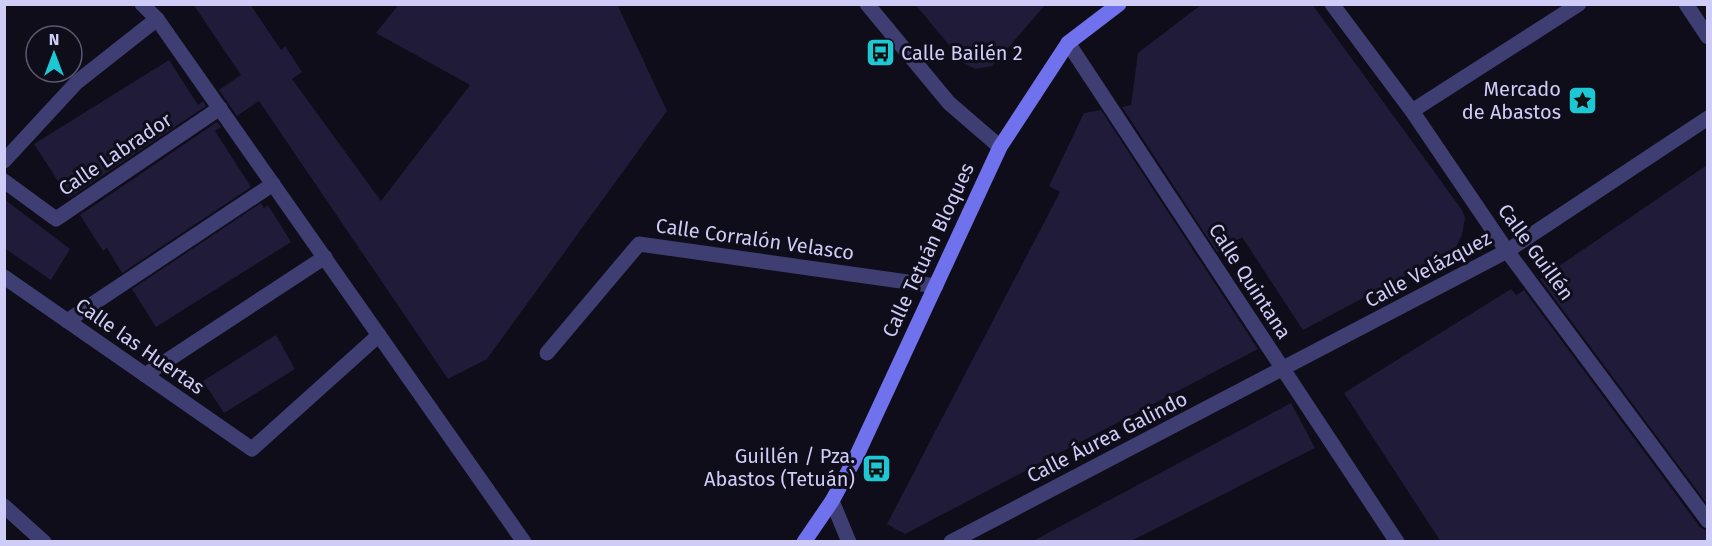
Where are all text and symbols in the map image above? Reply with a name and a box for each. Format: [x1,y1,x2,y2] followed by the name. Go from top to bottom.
[24,24,84,84] north arrow
[49,30,59,49] text: N
[864,37,896,69] bus stop icon: Calle Bailén 2
[901,41,1023,65] place label: Calle Bailén 2
[1462,77,1561,124] place label: Mercado de Abastos
[1566,84,1598,116] place icon: Mercado de Abastos
[54,107,176,201] street label: Calle Labrador
[877,159,979,341] street label: Calle Tetuán Bloques
[1493,199,1579,305] street label: Calle Guillén
[654,213,856,265] street label: Calle Corralón Velasco
[1204,219,1296,343] street label: Calle Quintana
[1361,226,1495,312] street label: Calle Velázquez
[71,293,209,399] street label: Calle las Huertas
[1023,386,1191,488] street label: Calle Áurea Galindo
[704,444,855,491] place label: Guillén / Pza. Abastos (Tetuán)
[860,452,892,484] bus stop icon: Guillén / Pza. Abastos (Tetuán)

